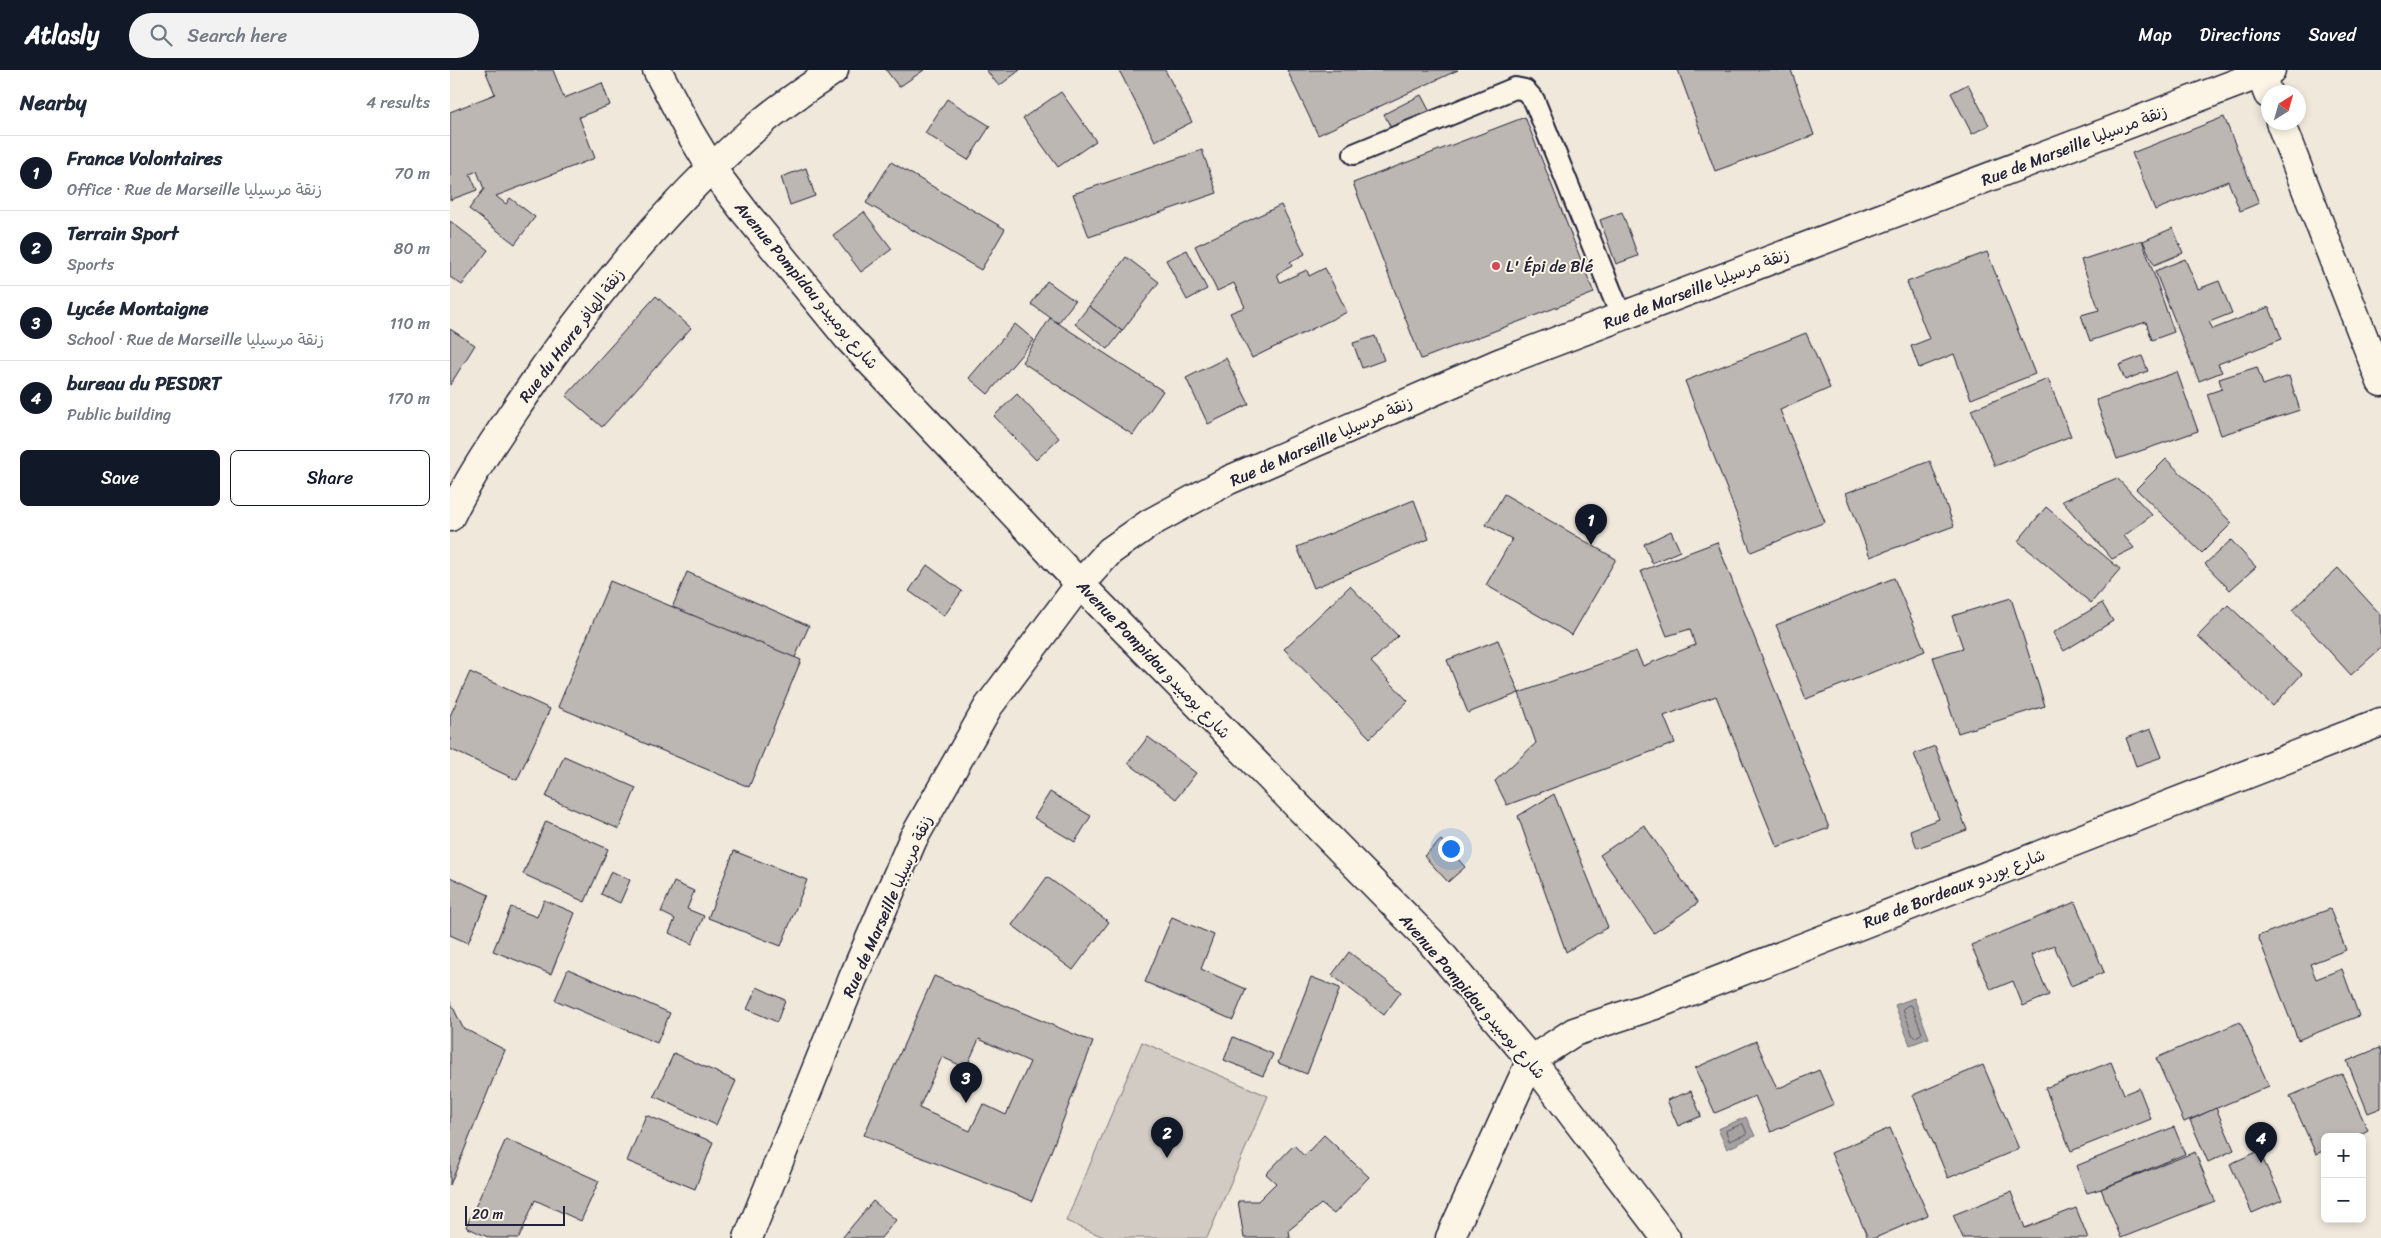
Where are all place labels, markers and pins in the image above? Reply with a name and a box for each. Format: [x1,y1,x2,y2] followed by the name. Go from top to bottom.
[1506,252,1593,281] place label: L' Épi de Blé
[1490,260,1502,272] marker: L' Épi de Blé
[1575,504,1607,545] pin: 1
[950,1062,982,1103] pin: 3
[1151,1117,1183,1158] pin: 2
[2245,1122,2277,1163] pin: 4

